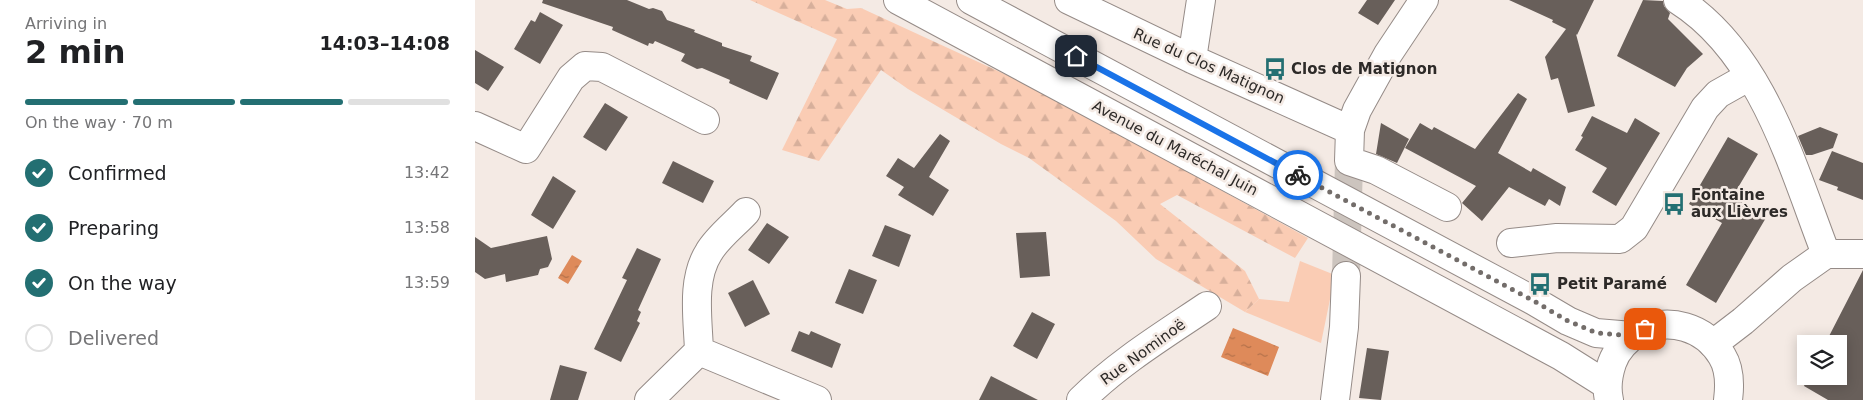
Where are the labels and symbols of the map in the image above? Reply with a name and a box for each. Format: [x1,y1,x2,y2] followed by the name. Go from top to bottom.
[1131,25,1287,107] street label: Rue du Clos Matignon
[1055,35,1097,77] pin
[1262,56,1288,82] bus stop icon: Clos de Matignon
[1291,60,1438,78] place label: Clos de Matignon
[1089,97,1261,199] street label: Avenue du Maréchal Juin
[1273,150,1323,200] courier
[1691,186,1788,221] place label: Fontaine aux Lièvres
[1661,191,1687,217] bus stop icon: Fontaine aux Lièvres
[1527,271,1553,297] bus stop icon: Petit Paramé
[1557,275,1667,293] place label: Petit Paramé
[1624,308,1666,350] pin
[1097,315,1189,389] street label: Rue Nominoë

